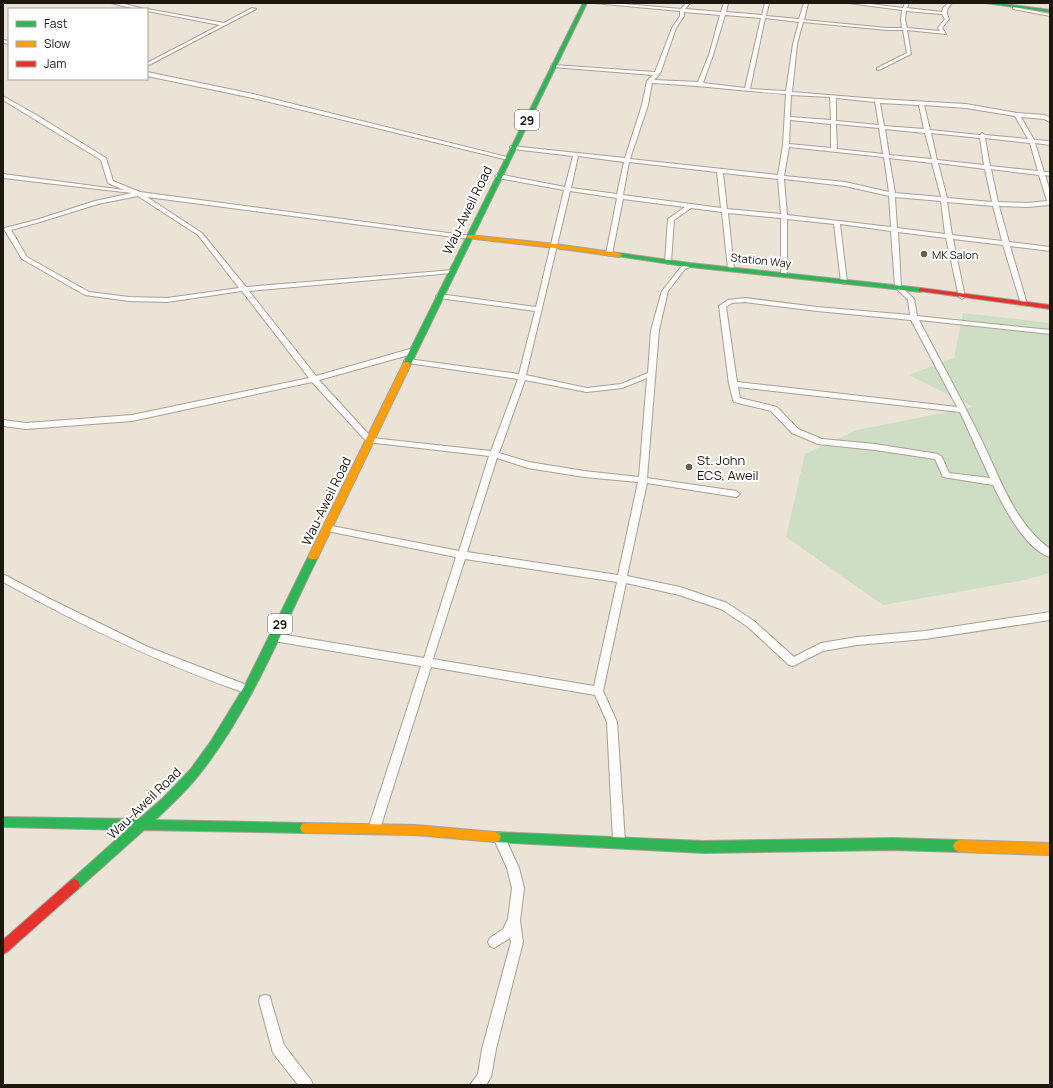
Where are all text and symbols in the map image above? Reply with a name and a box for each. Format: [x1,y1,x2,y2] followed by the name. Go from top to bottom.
[8,8,148,80] legend
[44,15,68,32] text: Fast
[44,35,70,52] text: Slow
[44,55,66,72] text: Jam
[515,110,539,130] road number: 29
[438,163,496,257] street label: Wau-Aweil Road
[932,247,978,262] place label: MK Salon
[730,249,792,271] street label: Station Way
[919,249,929,259] marker: MK Salon
[697,451,759,484] place label: St. John ECS, Aweil
[297,454,355,548] street label: Wau-Aweil Road
[684,462,694,472] marker: St. John ECS, Aweil
[268,614,292,634] road number: 29
[103,763,185,843] street label: Wau-Aweil Road

